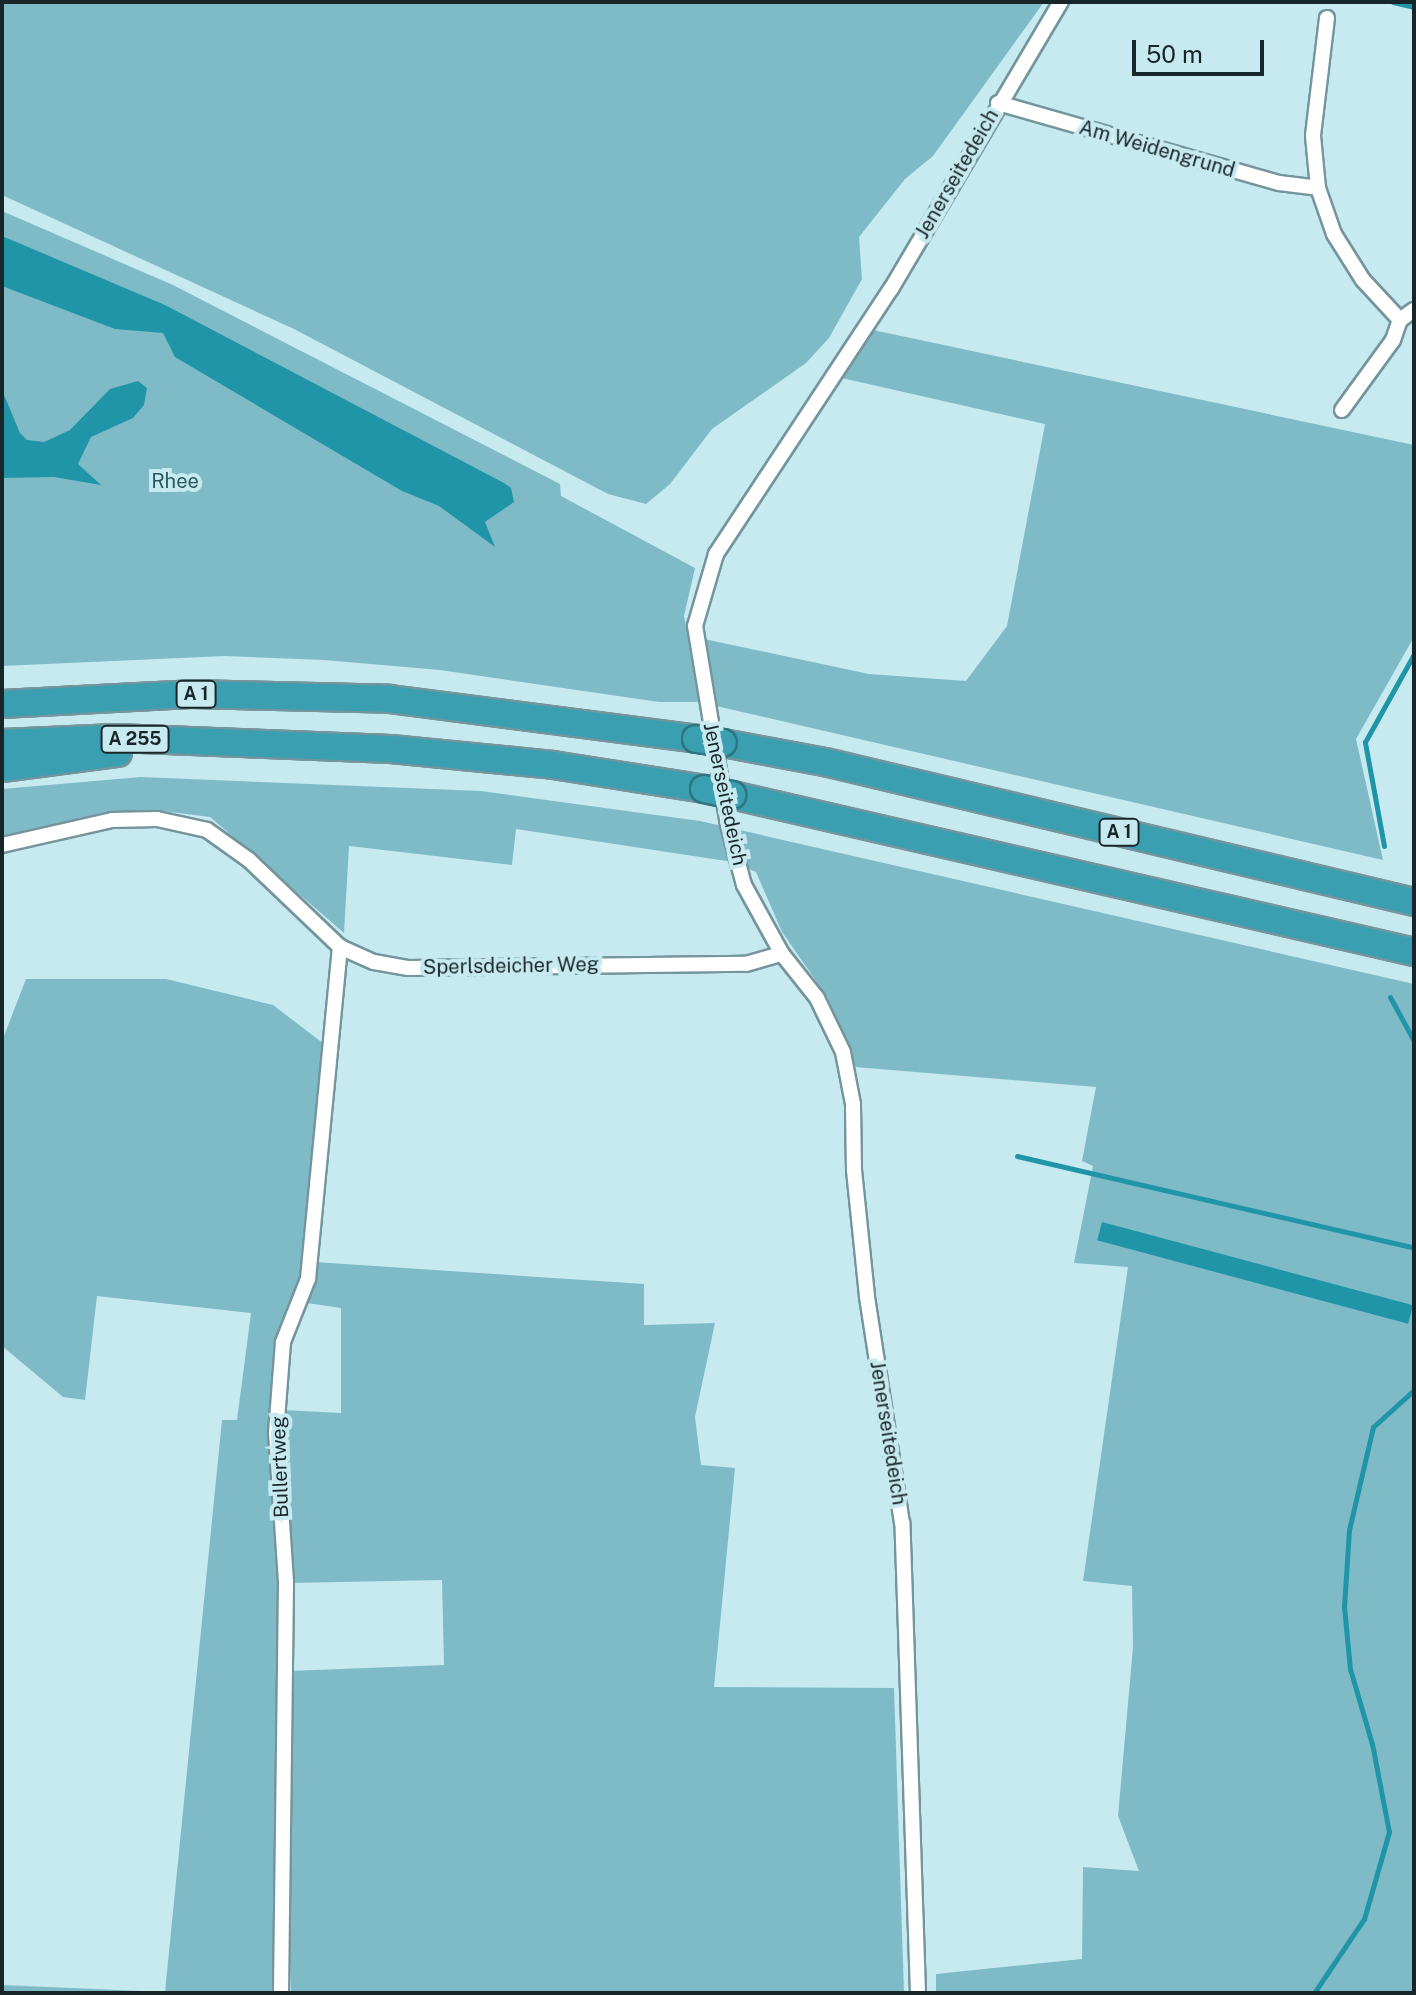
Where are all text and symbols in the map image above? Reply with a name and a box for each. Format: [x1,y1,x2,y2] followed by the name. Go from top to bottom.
[1136,24,1268,74] scale bar
[1146,40,1203,68] text: 50 m
[910,105,1004,243] street label: Jenerseitedeich
[1076,115,1238,183] street label: Am Weidengrund
[151,469,199,493] park label: Rhee
[174,680,218,708] road number: A 1
[698,720,752,868] street label: Jenerseitedeich
[99,725,171,753] road number: A 255
[1097,818,1141,846] road number: A 1
[422,952,600,980] street label: Sperlsdeicher Weg
[865,1359,911,1507] street label: Jenerseitedeich
[266,1416,294,1518] street label: Bullertweg

